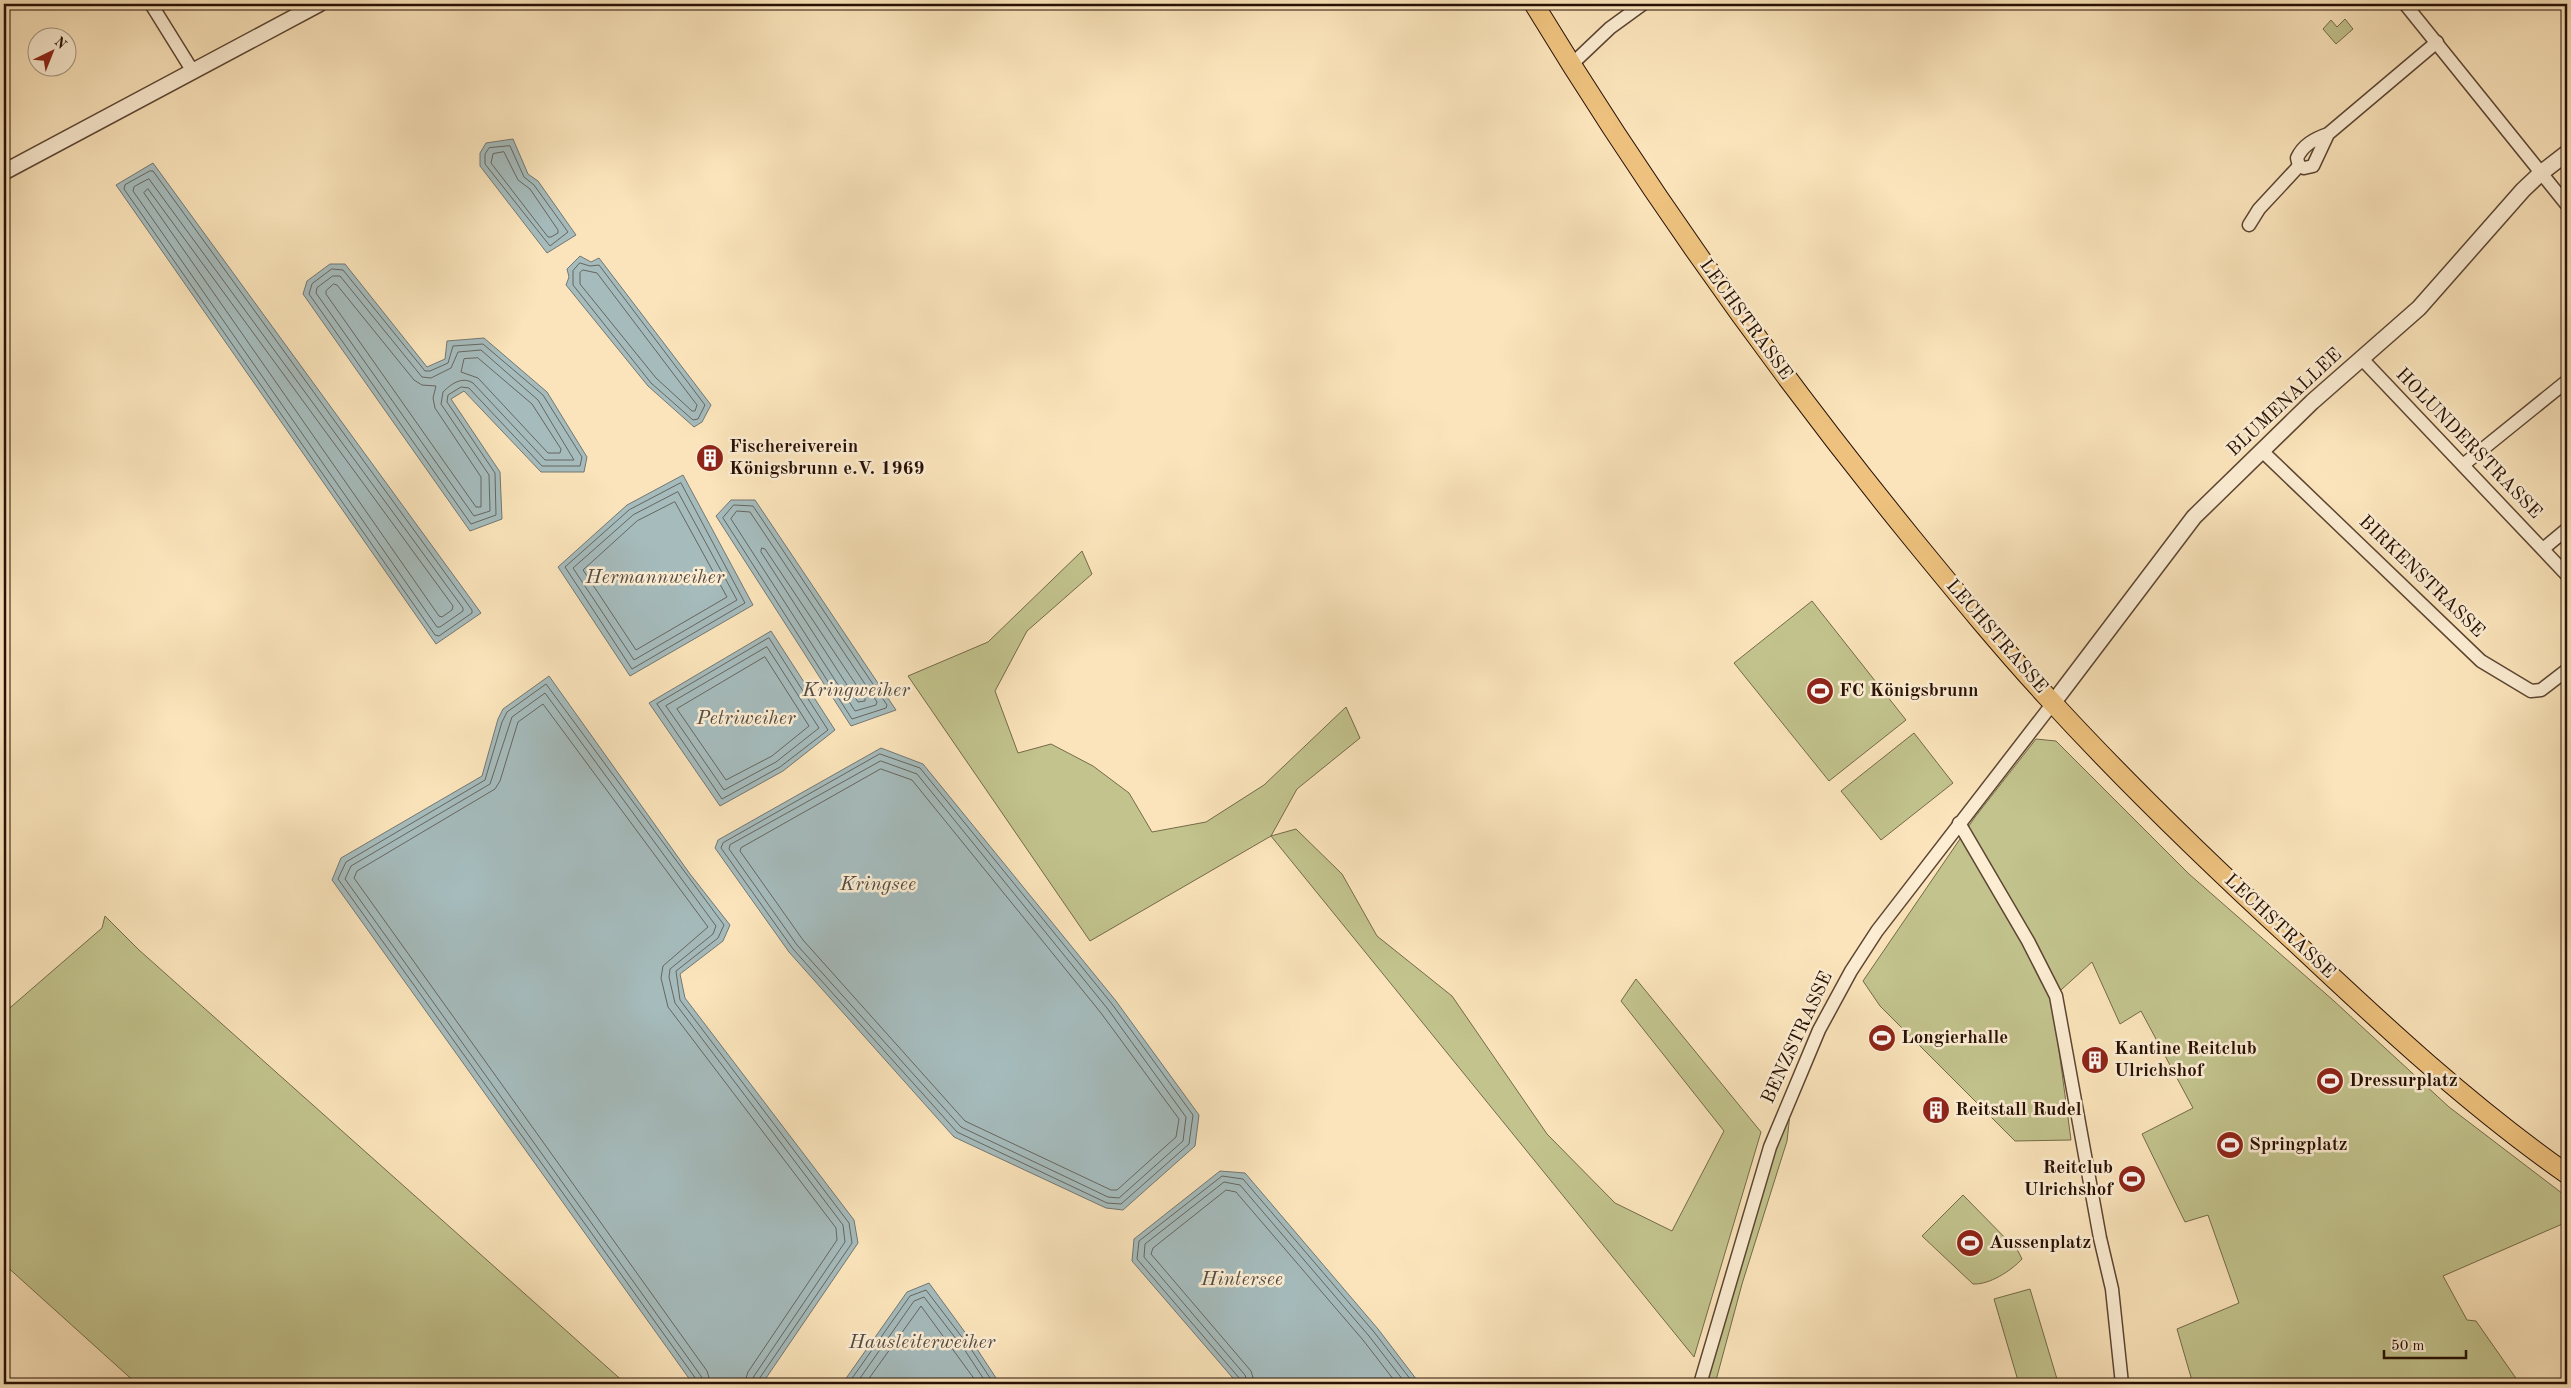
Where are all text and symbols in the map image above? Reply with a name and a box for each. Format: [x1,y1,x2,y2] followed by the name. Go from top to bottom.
[28,28,78,78] north arrow
[51,34,69,52] text: N
[1695,256,1795,384] street label: LECHSTRASSE
[2224,345,2346,461] street label: BLUMENALLEE
[2391,365,2545,523] street label: HOLUNDERSTRASSE
[729,438,925,479] place label: Fischereiverein Königsbrunn e.V. 1969
[695,443,725,473] building icon: Fischereiverein Königsbrunn e.V. 1969
[2355,512,2487,642] street label: BIRKENSTRASSE
[585,568,725,588] water label: Hermannweiher
[1942,577,2050,697] street label: LECHSTRASSE
[1805,676,1835,706] sports icon: FC Königsbrunn
[801,681,910,701] water label: Kringweiher
[1839,682,1979,701] place label: FC Königsbrunn
[695,709,796,729] water label: Petriweiher
[2220,871,2338,983] street label: LECHSTRASSE
[839,875,916,895] water label: Kringsee
[1759,969,1837,1107] street label: BENZSTRASSE
[1867,1023,1897,1053] sports icon: Longierhalle
[1901,1029,2008,1048] place label: Longierhalle
[2114,1040,2257,1081] place label: Kantine Reitclub Ulrichshof
[2080,1045,2110,1075] building icon: Kantine Reitclub Ulrichshof
[2315,1066,2345,1096] sports icon: Dressurplatz
[2349,1072,2458,1091] place label: Dressurplatz
[1921,1095,1951,1125] building icon: Reitstall Rudel
[1955,1101,2082,1120] place label: Reitstall Rudel
[2215,1130,2245,1160] sports icon: Springplatz
[2249,1136,2348,1155] place label: Springplatz
[2024,1159,2114,1200] place label: Reitclub Ulrichshof
[2117,1164,2147,1194] sports icon: Reitclub Ulrichshof
[1955,1228,1985,1258] sports icon: Aussenplatz
[1989,1234,2091,1253] place label: Aussenplatz
[1200,1270,1283,1290] water label: Hintersee
[2384,1328,2466,1360] scale bar
[848,1333,996,1353] water label: Hausleiterweiher
[2391,1339,2425,1354] text: 50 m

